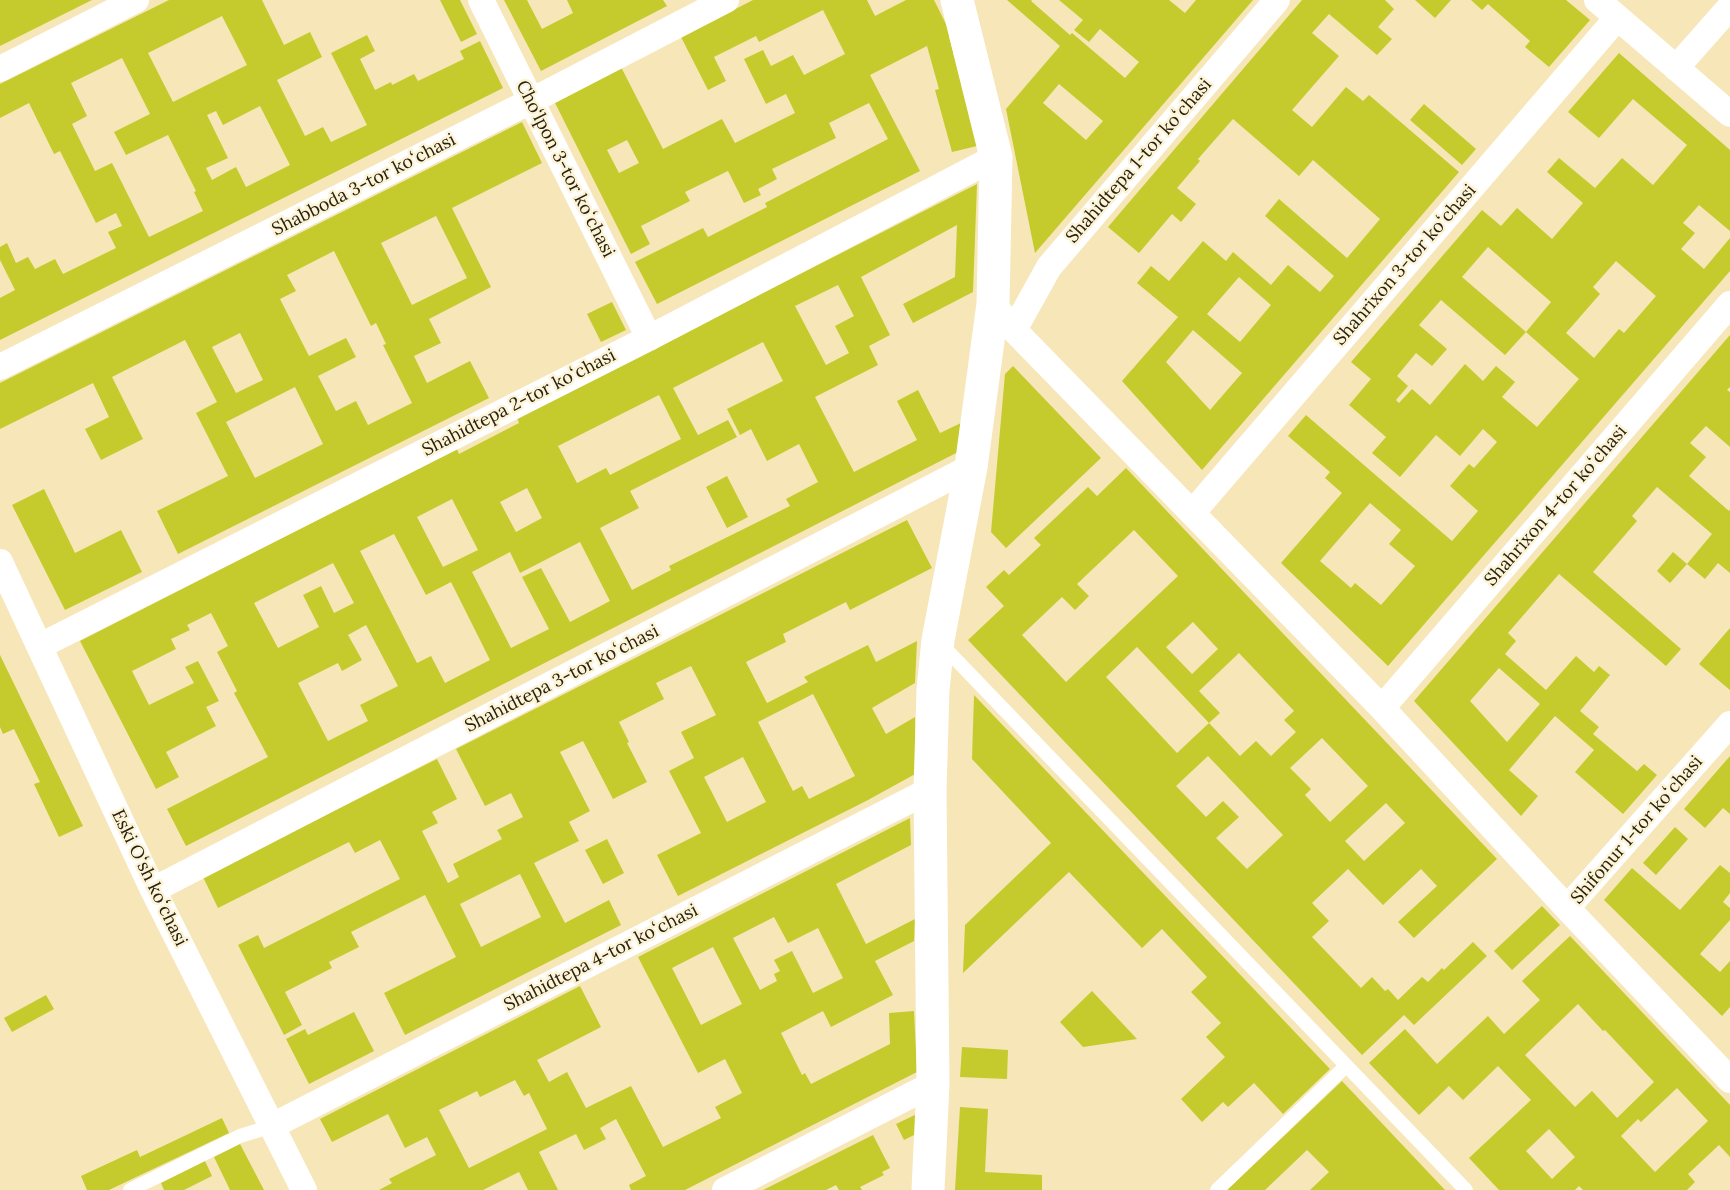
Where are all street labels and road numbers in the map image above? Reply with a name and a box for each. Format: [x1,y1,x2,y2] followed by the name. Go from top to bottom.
[1062,74,1216,248] street label: Shahidtepa 1-tor koʻchasi
[511,77,619,261] street label: Cho‘lpon 3-tor koʻchasi
[269,129,459,241] street label: Shabboda 3-tor koʻchasi
[1329,180,1481,350] street label: Shahrixon 3-tor koʻchasi
[419,345,619,461] street label: Shahidtepa 2-tor koʻchasi
[1480,421,1632,591] street label: Shahrixon 4-tor koʻchasi
[461,621,663,737] street label: Shahidtepa 3-tor koʻchasi
[1567,751,1707,909] street label: Shifonur 1-tor koʻchasi
[107,806,191,950] street label: Eski Oʻsh koʻchasi
[501,900,701,1016] street label: Shahidtepa 4-tor koʻchasi

